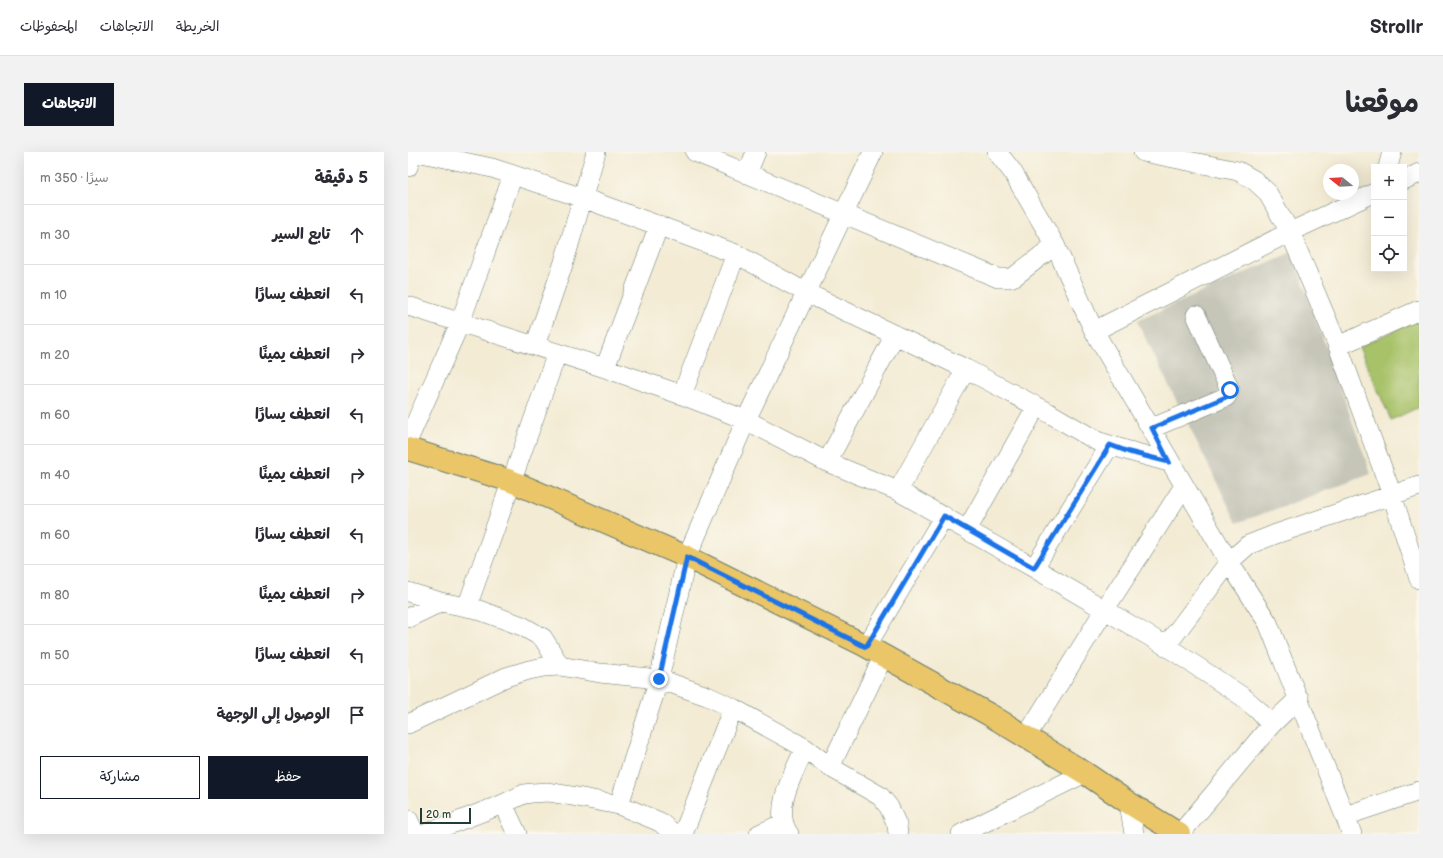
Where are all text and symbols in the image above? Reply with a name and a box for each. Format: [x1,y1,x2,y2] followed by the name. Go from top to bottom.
[1370,16,1423,39] text: Strollr
[20,18,78,35] text: المحفوظات
[100,18,154,35] text: الاتجاهات
[176,18,219,35] text: الخريطة
[24,83,114,126] button: الاتجاهات
[1345,87,1419,120] text: موقعنا
[1323,164,1359,200] north arrow
[1371,164,1407,272] map controls
[1371,164,1407,200] button: +
[314,168,368,188] text: 5 دقيقة
[40,170,108,186] text: سيرًا · 350 m
[1371,200,1407,236] button: −
[346,224,368,246] icon: ahead
[272,225,330,244] text: تابع السير
[40,227,70,243] text: 30 m
[1371,236,1407,272] button: locate
[346,284,368,306] icon: left
[255,285,330,304] text: انعطف يسارًا
[40,287,67,303] text: 10 m
[346,344,368,366] icon: right
[259,345,330,364] text: انعطف يمينًا
[40,347,70,363] text: 20 m
[1221,381,1239,399] route start
[346,404,368,426] icon: left
[255,405,330,424] text: انعطف يسارًا
[40,407,70,423] text: 60 m
[346,464,368,486] icon: right
[259,465,330,484] text: انعطف يمينًا
[40,467,70,483] text: 40 m
[346,524,368,546] icon: left
[255,525,330,544] text: انعطف يسارًا
[40,527,70,543] text: 60 m
[346,584,368,606] icon: right
[259,585,330,604] text: انعطف يمينًا
[40,587,70,603] text: 80 m
[346,644,368,666] icon: left
[255,645,330,664] text: انعطف يسارًا
[40,647,69,663] text: 50 m
[650,670,668,688] route end
[346,704,368,726] icon: arrive
[216,705,330,724] text: الوصول إلى الوجهة
[40,756,200,799] button: مشاركة
[208,756,368,799] button: حفظ
[420,806,471,825] scale bar
[426,808,451,821] text: 20 m

